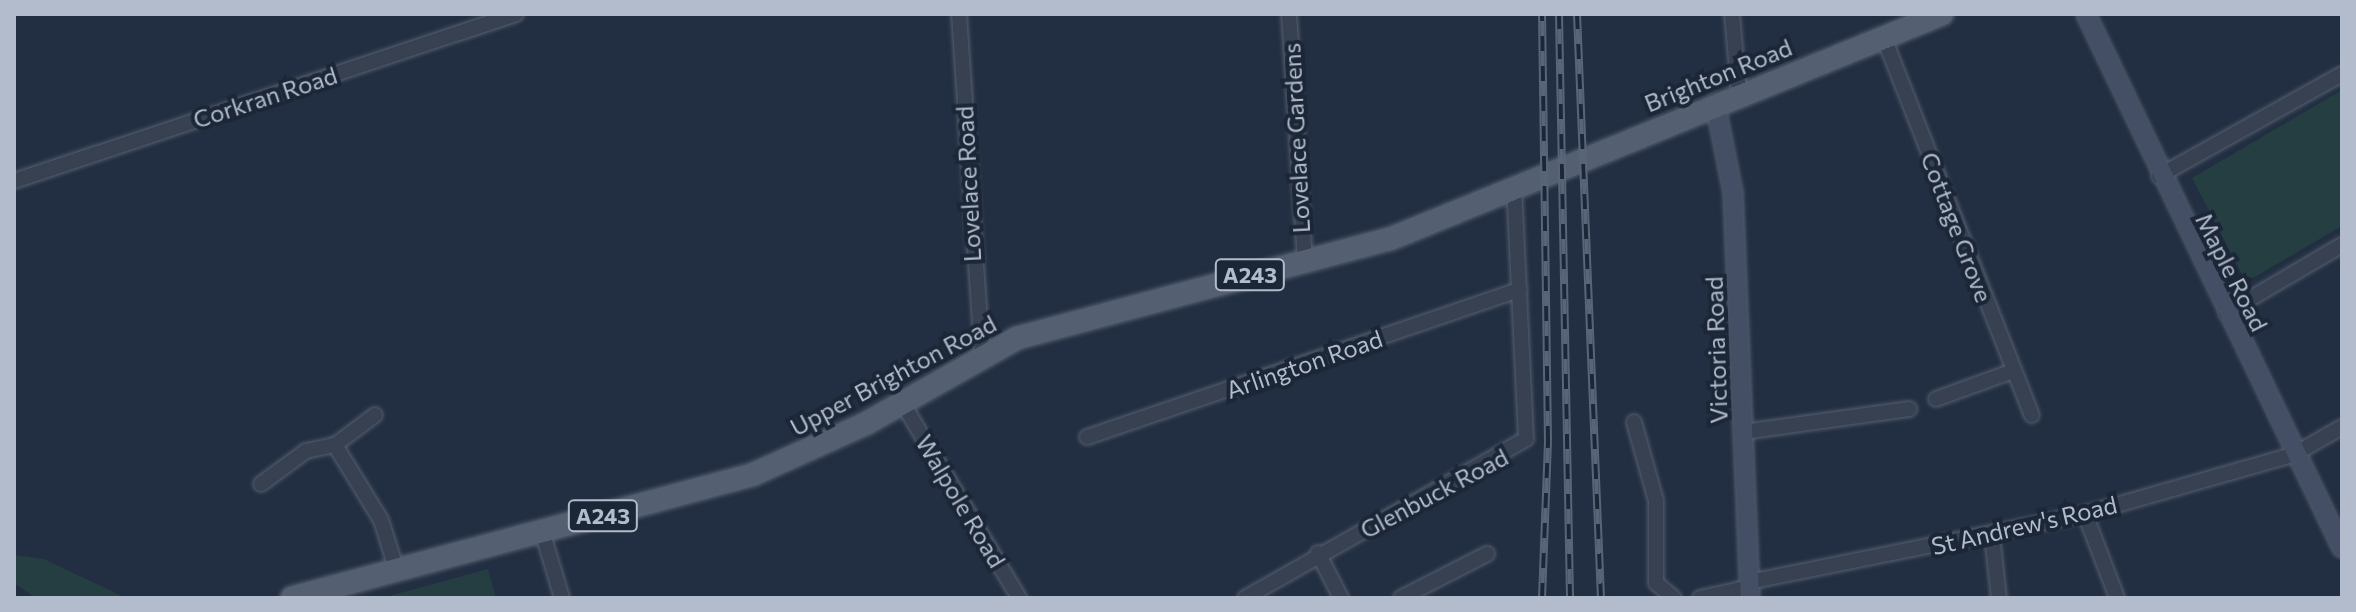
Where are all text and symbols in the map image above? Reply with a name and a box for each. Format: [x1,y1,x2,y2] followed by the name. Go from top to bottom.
[1640,32,1796,118] street label: Brighton Road
[1277,42,1315,234] street label: Lovelace Gardens
[189,60,341,134] street label: Corkran Road
[950,105,986,263] street label: Lovelace Road
[1915,148,1999,306] street label: Cottage Grove
[2190,208,2274,336] street label: Maple Road
[1214,257,1286,293] road number: A243
[1699,276,1733,424] street label: Victoria Road
[785,308,1001,442] street label: Upper Brighton Road
[1222,324,1386,404] street label: Arlington Road
[910,429,1012,573] street label: Walpole Road
[1355,442,1513,544] street label: Glenbuck Road
[1928,490,2120,560] street label: St Andrew's Road
[567,498,639,534] road number: A243

